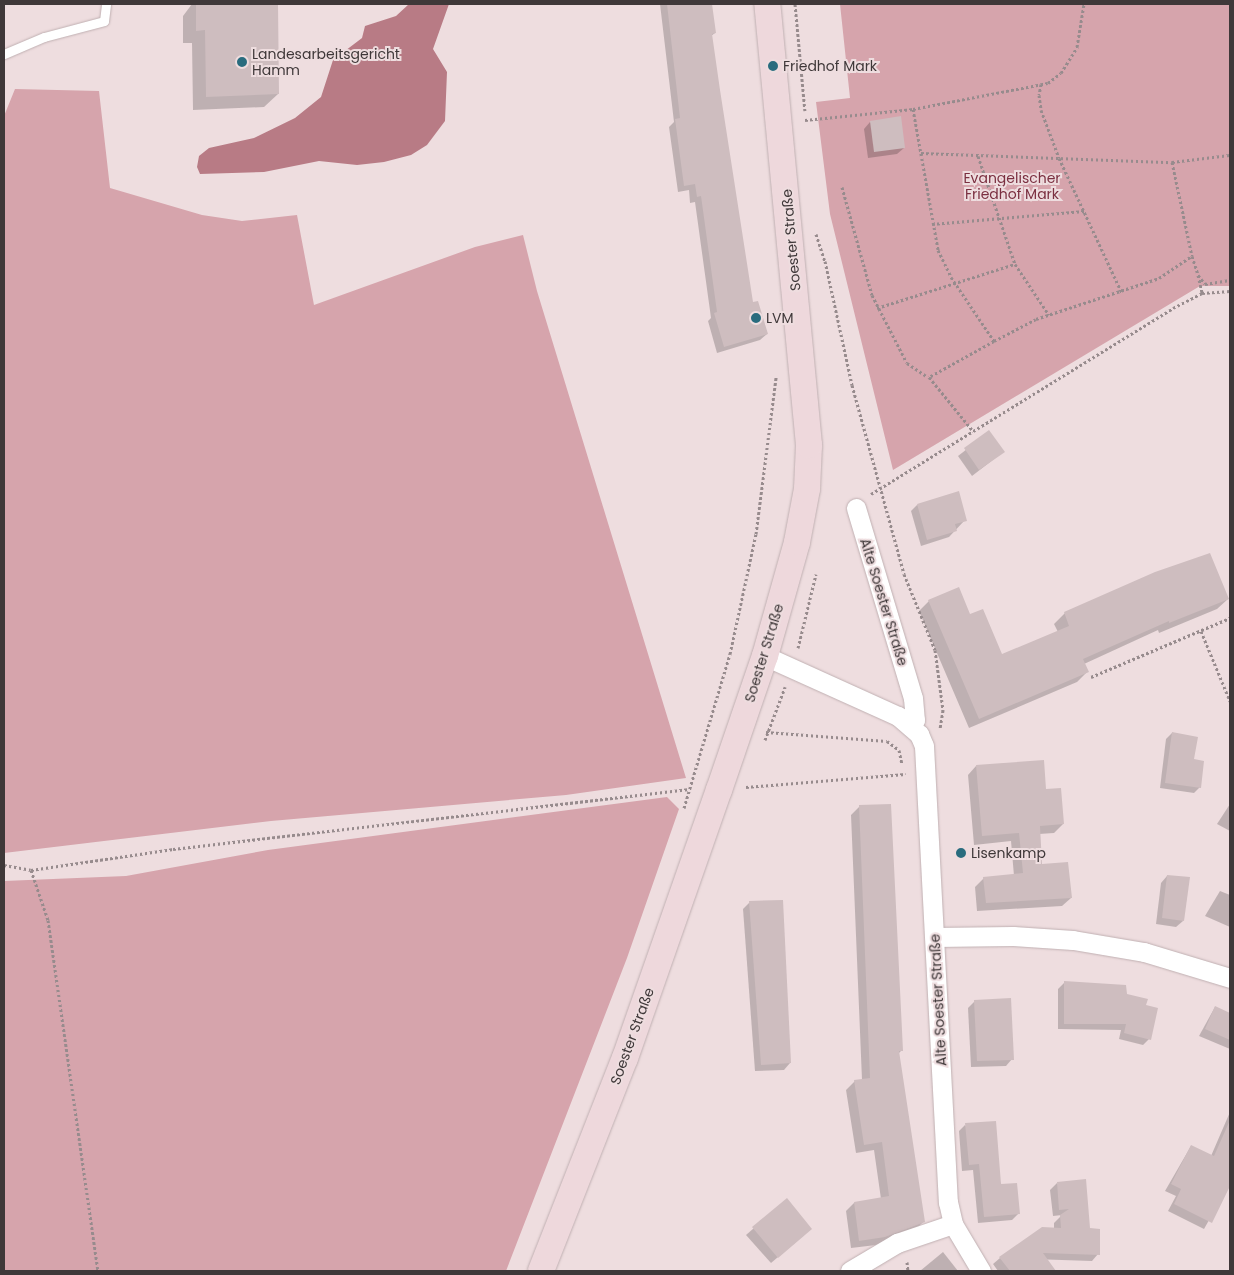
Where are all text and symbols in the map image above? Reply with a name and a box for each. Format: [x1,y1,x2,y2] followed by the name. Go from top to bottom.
[252,46,400,78] place label: Landesarbeitsgericht Hamm
[236,56,248,68] marker: Landesarbeitsgericht Hamm
[783,58,877,74] place label: Friedhof Mark
[767,60,779,72] marker: Friedhof Mark
[963,170,1061,202] park label: Evangelischer Friedhof Mark
[778,188,804,292] street label: Soester Straße
[766,310,794,326] place label: LVM
[750,312,762,324] marker: LVM
[857,536,911,668] street label: Alte Soester Straße
[741,602,787,704] street label: Soester Straße
[971,845,1046,861] place label: Lisenkamp
[955,847,967,859] marker: Lisenkamp
[926,933,950,1067] street label: Alte Soester Straße
[607,985,657,1087] street label: Soester Straße

